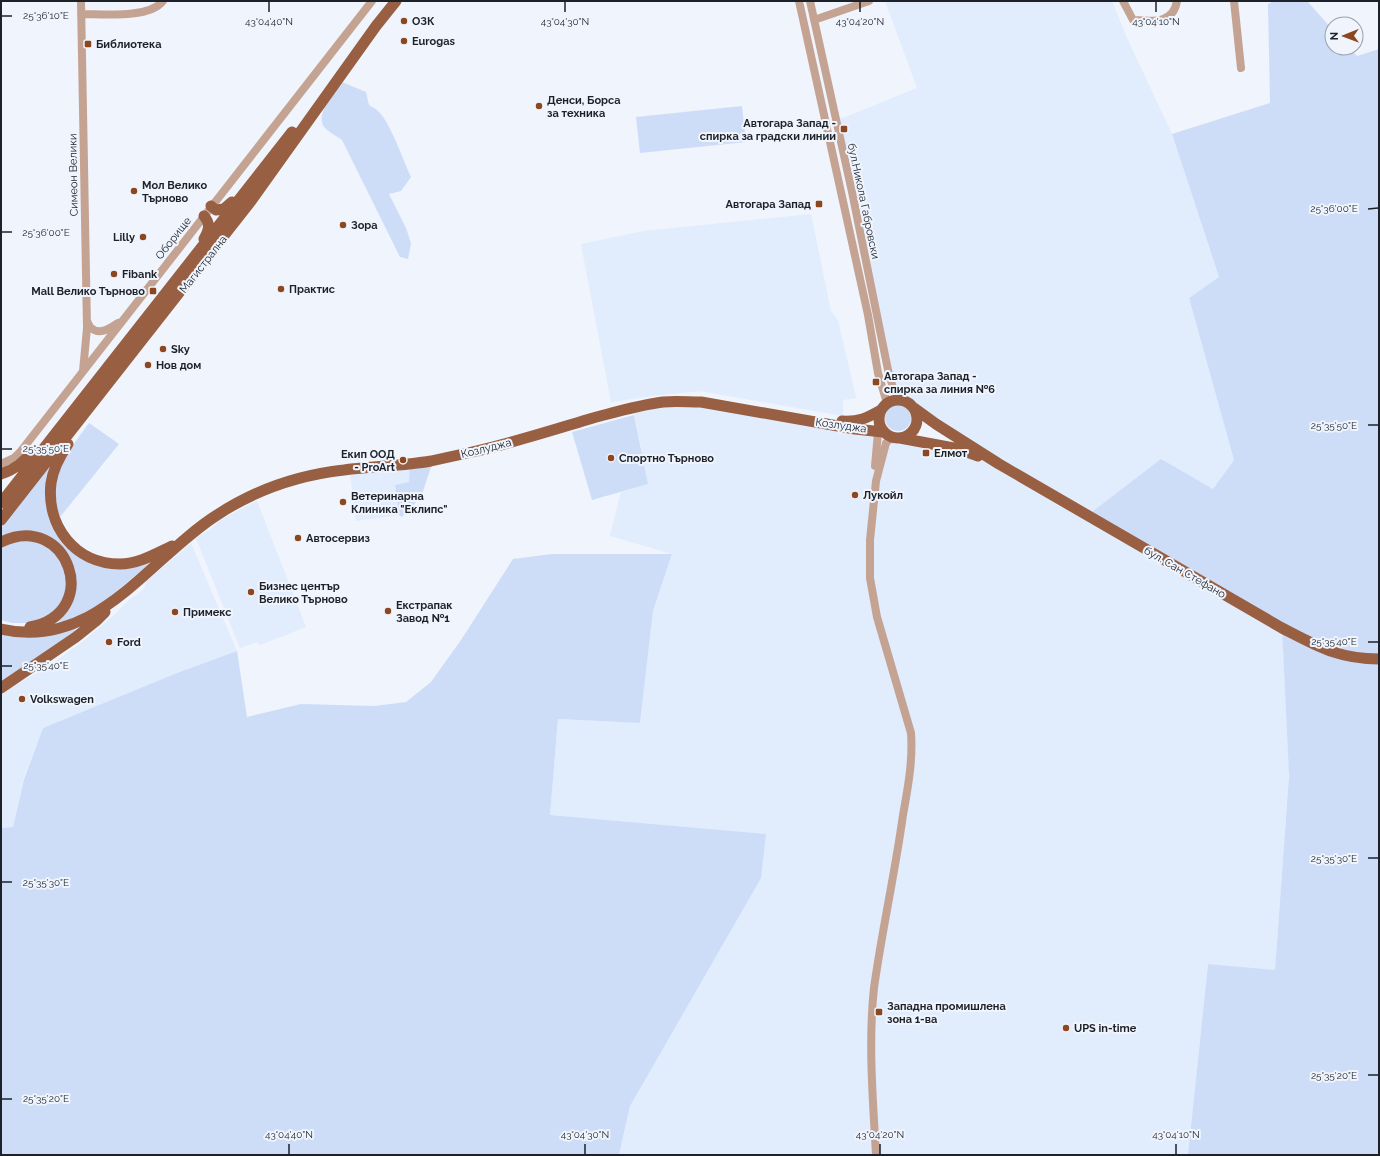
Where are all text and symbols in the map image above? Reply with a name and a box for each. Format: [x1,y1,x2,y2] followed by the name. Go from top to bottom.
[23,10,69,21] text: 25°36'10"E
[412,15,435,28] place label: ОЗК
[245,16,293,27] text: 43°04'40"N
[399,16,409,26] marker: ОЗК
[541,16,589,27] text: 43°04'30"N
[836,16,884,27] text: 43°04'20"N
[1132,16,1180,27] text: 43°04'10"N
[1324,16,1364,56] north arrow
[1328,32,1341,40] text: N
[412,35,455,48] place label: Eurogas
[399,36,409,46] marker: Eurogas
[96,38,161,51] place label: Библиотека
[83,39,93,49] marker: Библиотека
[547,94,621,120] place label: Денси, Борса за техника
[534,101,544,111] marker: Денси, Борса за техника
[700,117,836,143] place label: Автогара Запад - спирка за градски линии
[839,124,849,134] marker: Автогара Запад - спирка за градски линии
[66,133,81,217] street label: Симеон Велики
[845,142,882,260] street label: бул.Никола Габровски
[142,179,208,205] place label: Мол Велико Търново
[129,186,139,196] marker: Мол Велико Търново
[726,198,811,211] place label: Автогара Запад
[814,199,824,209] marker: Автогара Запад
[1310,203,1358,214] text: 25°36'00"E
[153,214,194,262] street label: Оборище
[351,219,378,232] place label: Зора
[338,220,348,230] marker: Зора
[22,227,70,238] text: 25°36'00"E
[113,231,135,244] place label: Lilly
[138,232,148,242] marker: Lilly
[177,233,230,296] street label: Магистрална
[122,268,158,281] place label: Fibank
[109,269,119,279] marker: Fibank
[289,283,335,296] place label: Практис
[276,284,286,294] marker: Практис
[31,285,145,298] place label: Mall Велико Търново
[148,286,158,296] marker: Mall Велико Търново
[171,343,190,356] place label: Sky
[158,344,168,354] marker: Sky
[156,359,201,372] place label: Нов дом
[143,360,153,370] marker: Нов дом
[884,370,995,396] place label: Автогара Запад - спирка за линия №6
[871,377,881,387] marker: Автогара Запад - спирка за линия №6
[815,415,867,436] street label: Козлуджа
[1311,420,1357,431] text: 25°35'50"E
[460,436,513,461] street label: Козлуджа
[23,443,69,454] text: 25°35'50"E
[934,447,968,460] place label: Елмот
[341,448,396,474] place label: Екип ООД - ProArt
[921,448,931,458] marker: Елмот
[619,452,714,465] place label: Спортно Търново
[606,453,616,463] marker: Спортно Търново
[398,455,408,465] marker: Екип ООД - ProArt
[863,489,903,502] place label: Лукойл
[351,490,448,516] place label: Ветеринарна Клиника "Еклипс"
[850,490,860,500] marker: Лукойл
[338,497,348,507] marker: Ветеринарна Клиника "Еклипс"
[306,532,370,545] place label: Автосервиз
[293,533,303,543] marker: Автосервиз
[1142,544,1228,601] street label: бул. Сан Стефано
[259,580,348,606] place label: Бизнес център Велико Търново
[246,587,256,597] marker: Бизнес център Велико Търново
[396,599,453,625] place label: Екстрапак Завод №1
[183,606,232,619] place label: Примекс
[383,606,393,616] marker: Екстрапак Завод №1
[170,607,180,617] marker: Примекс
[117,636,141,649] place label: Ford
[1311,636,1357,647] text: 25°35'40"E
[104,637,114,647] marker: Ford
[23,660,69,671] text: 25°35'40"E
[30,693,94,706] place label: Volkswagen
[17,694,27,704] marker: Volkswagen
[1311,853,1357,864] text: 25°35'30"E
[23,877,69,888] text: 25°35'30"E
[887,1000,1006,1026] place label: Западна промишлена зона 1-ва
[874,1007,884,1017] marker: Западна промишлена зона 1-ва
[1074,1022,1137,1035] place label: UPS in-time
[1061,1023,1071,1033] marker: UPS in-time
[1311,1070,1357,1081] text: 25°35'20"E
[23,1093,69,1104] text: 25°35'20"E
[265,1129,313,1140] text: 43°04'40"N
[561,1129,609,1140] text: 43°04'30"N
[856,1129,904,1140] text: 43°04'20"N
[1152,1129,1200,1140] text: 43°04'10"N

